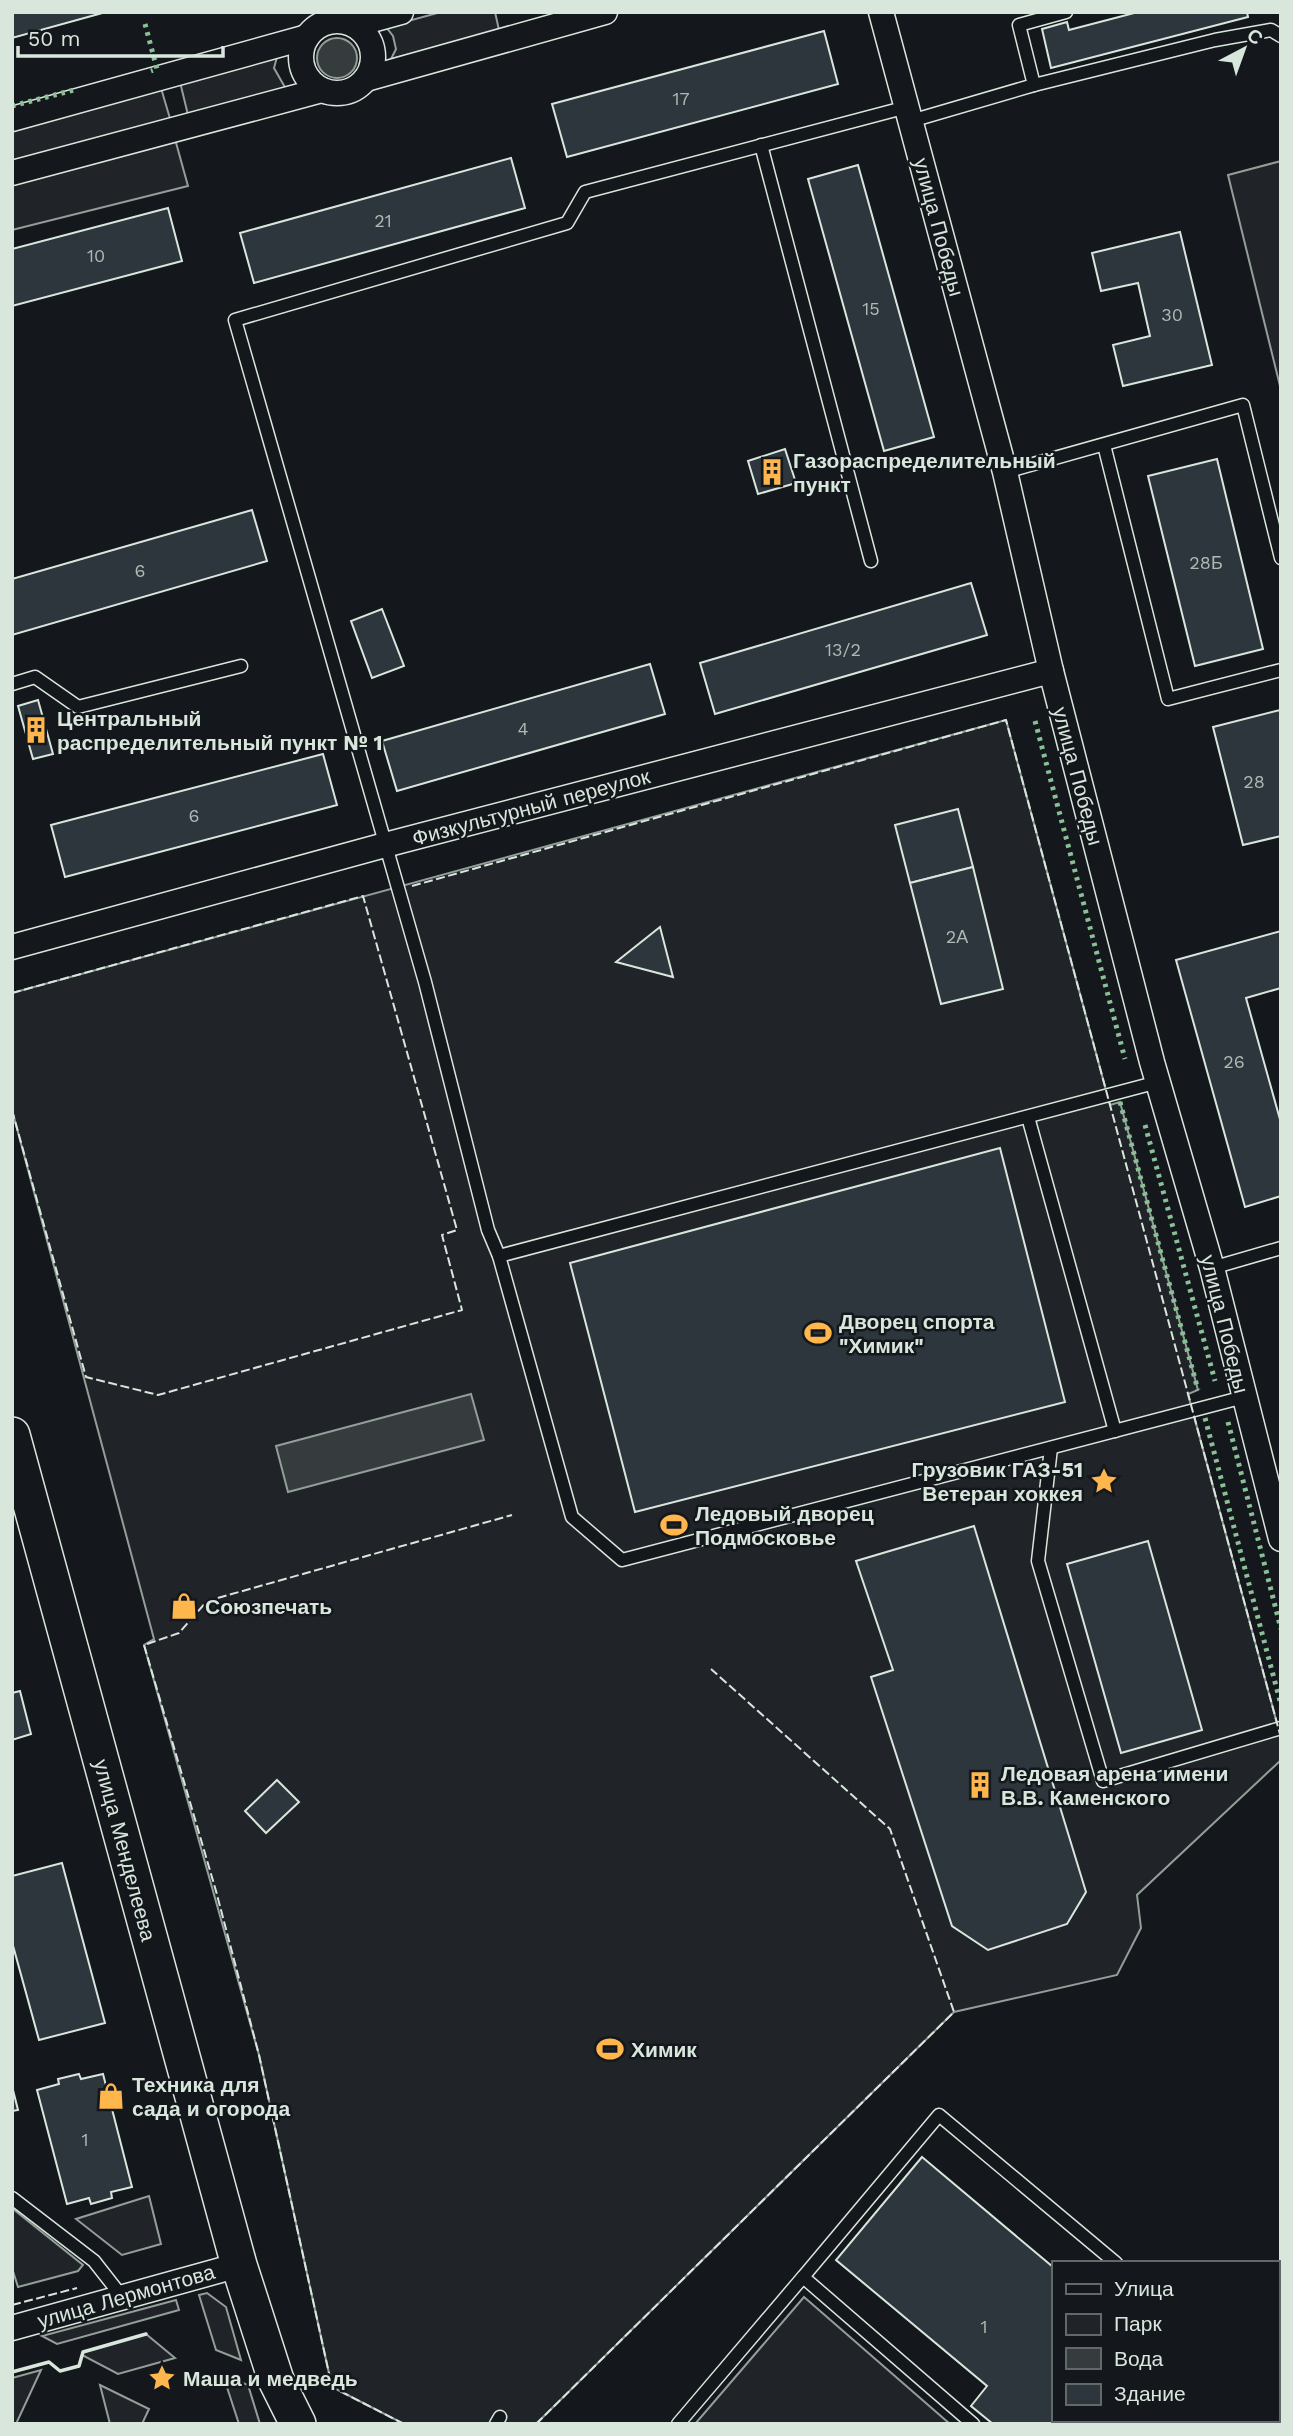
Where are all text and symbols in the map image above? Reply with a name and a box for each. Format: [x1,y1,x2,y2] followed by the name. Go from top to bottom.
[18,14,222,58] scale bar
[1209,14,1279,84] north arrow
[1242,23,1268,50] text: С
[28,26,80,51] text: 50 m
[672,88,690,109] house number: 17
[909,155,969,299] street label: улица Победы
[374,210,392,231] house number: 21
[87,245,105,266] house number: 10
[862,298,880,319] house number: 15
[1161,304,1183,325] house number: 30
[793,448,1056,497] place label: Газораспределительный пункт
[757,457,787,487] building icon: Газораспределительный пункт
[1189,552,1223,573] house number: 28Б
[135,560,145,581] house number: 6
[825,639,861,660] house number: 13/2
[1048,704,1108,848] street label: улица Победы
[57,706,383,755] place label: Центральный распределительный пункт № 1
[21,715,51,745] building icon: Центральный распределительный пункт № 1
[518,718,529,739] house number: 4
[409,763,653,851] street label: Физкультурный переулок
[1243,771,1265,792] house number: 28
[189,805,199,826] house number: 6
[946,926,968,947] house number: 2А
[1223,1051,1245,1072] house number: 26
[1196,1252,1254,1396] street label: улица Победы
[839,1309,995,1358] place label: Дворец спорта "Химик"
[803,1318,833,1348] sports icon: Дворец спорта "Химик"
[912,1457,1083,1506] place label: Грузовик ГАЗ-51 Ветеран хоккея
[1089,1466,1119,1496] place icon: Грузовик ГАЗ-51 Ветеран хоккея
[695,1501,874,1550] place label: Ледовый дворец Подмосковье
[659,1510,689,1540] sports icon: Ледовый дворец Подмосковье
[169,1591,199,1621] shop icon: Союзпечать
[205,1594,332,1619] place label: Союзпечать
[89,1756,161,1944] street label: улица Менделеева
[1001,1761,1228,1810] place label: Ледовая арена имени В.В. Каменского
[965,1770,995,1800] building icon: Ледовая арена имени В.В. Каменского
[595,2034,625,2064] sports icon: Химик
[631,2037,697,2062] place label: Химик
[132,2072,290,2121] place label: Техника для сада и огорода
[96,2081,126,2111] shop icon: Техника для сада и огорода
[81,2129,89,2150] house number: 1
[34,2259,218,2333] street label: улица Лермонтова
[1052,2261,1279,2422] legend
[1114,2276,1174,2301] text: Улица
[1114,2311,1162,2336] text: Парк
[980,2316,988,2337] house number: 1
[1114,2346,1163,2371] text: Вода
[147,2363,177,2393] place icon: Маша и медведь
[183,2366,358,2391] place label: Маша и медведь
[1114,2381,1186,2406] text: Здание

